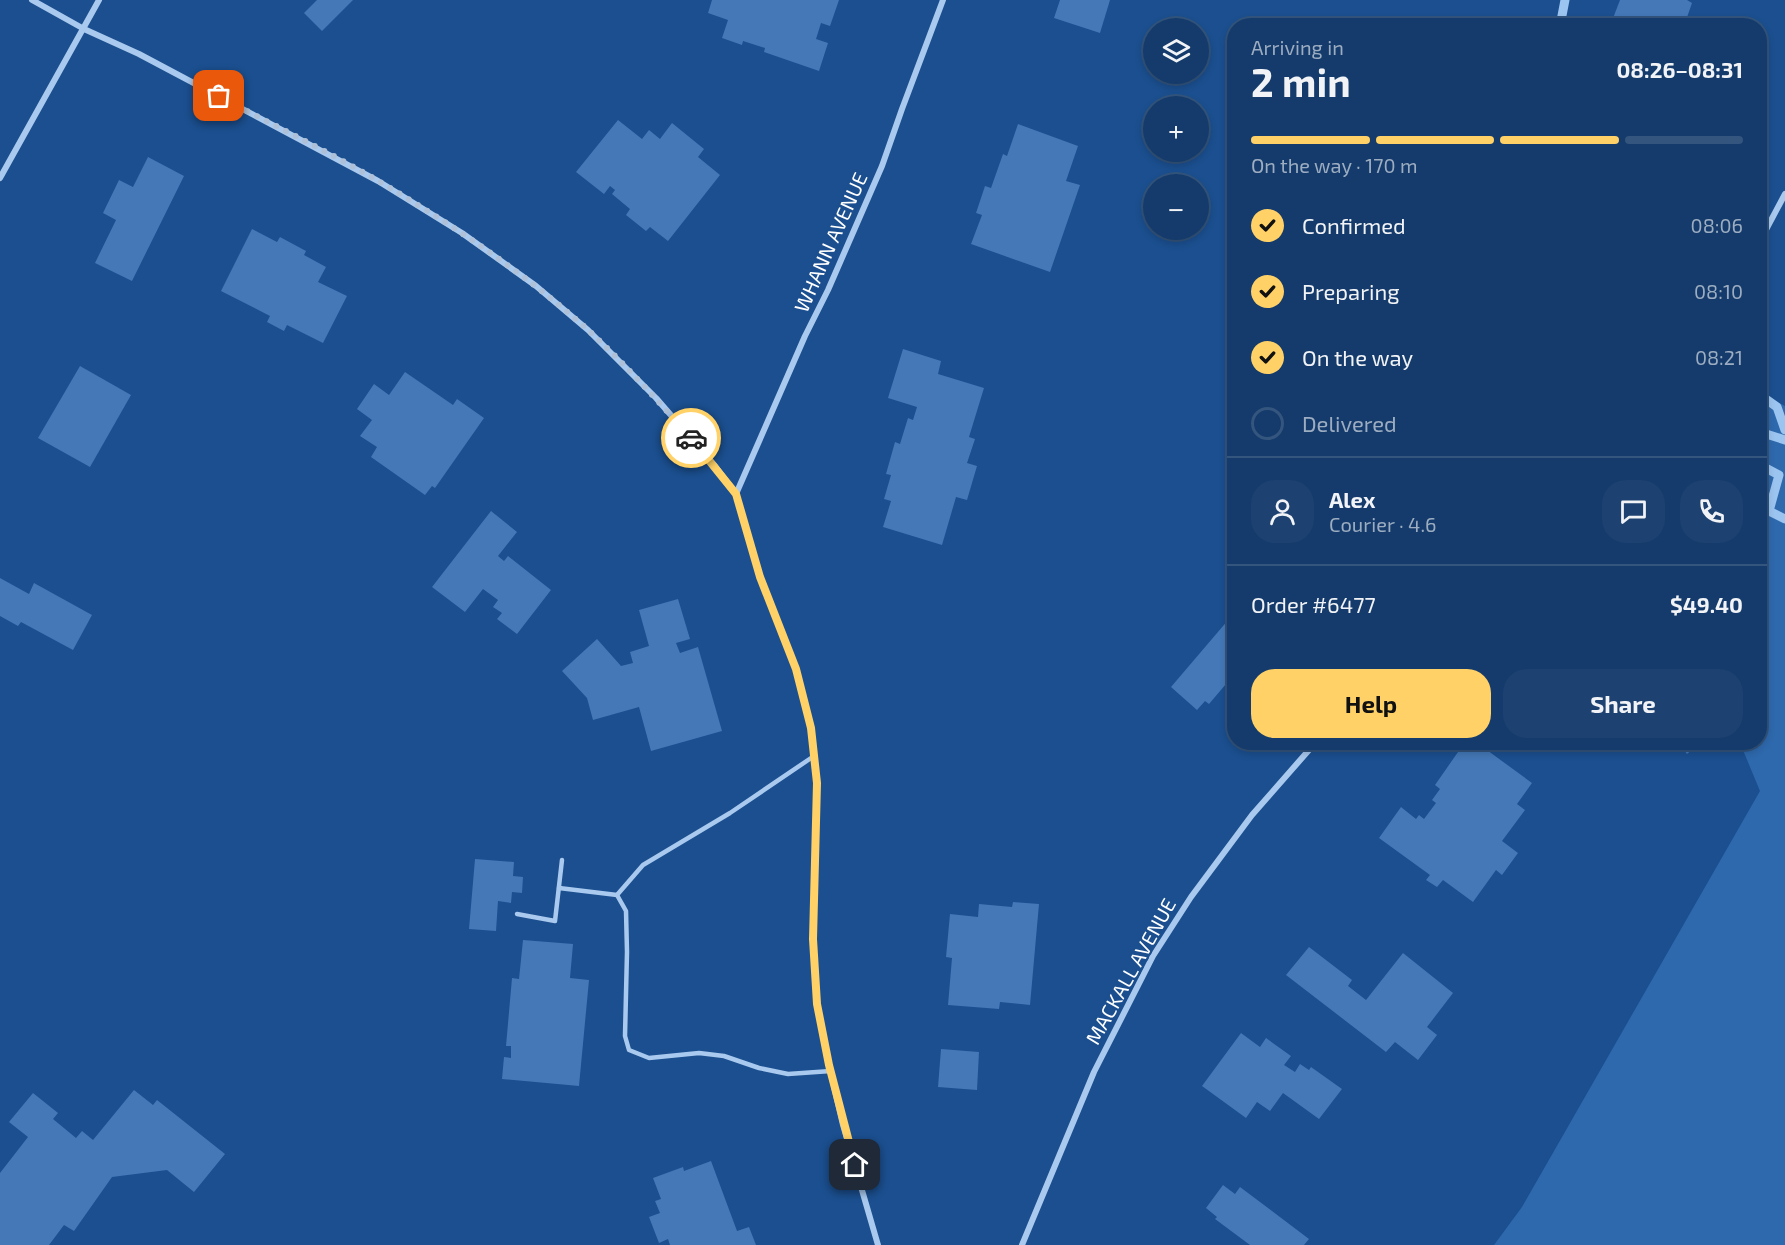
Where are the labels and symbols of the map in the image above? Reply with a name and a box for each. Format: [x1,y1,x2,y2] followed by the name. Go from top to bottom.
[193,70,244,121] pin
[788,168,872,316] street label: WHANN AVENUE
[661,408,721,468] courier
[1080,894,1180,1048] street label: MACKALL AVENUE
[829,1139,880,1190] pin

